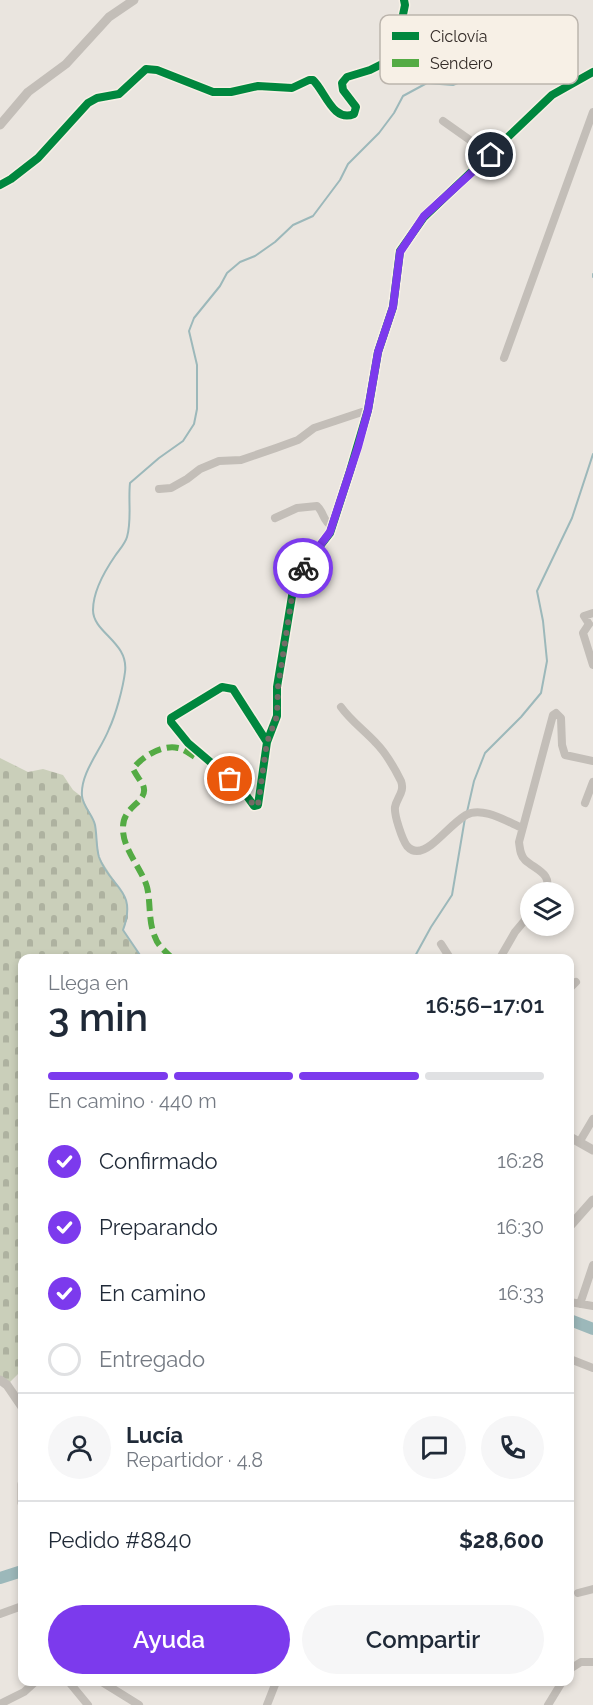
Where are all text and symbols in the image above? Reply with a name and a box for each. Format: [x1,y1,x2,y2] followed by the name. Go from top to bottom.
[380,15,578,84] legend
[430,27,488,46] text: Ciclovía
[430,54,493,73] text: Sendero
[465,129,516,180] pin
[474,138,507,171] icon: home
[273,538,333,598] courier
[287,552,320,585] icon: bike
[204,753,255,804] pin
[213,762,246,795] icon: bag
[520,882,574,936] map controls
[520,882,574,936] button: layers
[48,971,129,995] text: Llega en
[426,992,544,1018] text: 16:56–17:01
[48,994,148,1040] text: 3 min
[48,1089,217,1113] text: En camino · 440 m
[48,1145,81,1178] icon: check
[99,1148,218,1174] text: Confirmado
[497,1149,544,1173] text: 16:28
[48,1211,81,1244] icon: check
[99,1214,218,1240] text: Preparando
[497,1215,544,1239] text: 16:30
[48,1277,81,1310] icon: check
[99,1280,206,1306] text: En camino
[498,1281,544,1305] text: 16:33
[99,1346,205,1372] text: Entregado
[48,1416,111,1479] button: person
[403,1416,466,1479] button: chat
[481,1416,544,1479] button: phone
[126,1422,183,1448] text: Lucía
[126,1448,263,1472] text: Repartidor · 4.8
[48,1527,192,1553] text: Pedido #8840
[459,1527,544,1553] text: $28,600
[48,1605,290,1674] button: Ayuda
[302,1605,544,1674] button: Compartir

